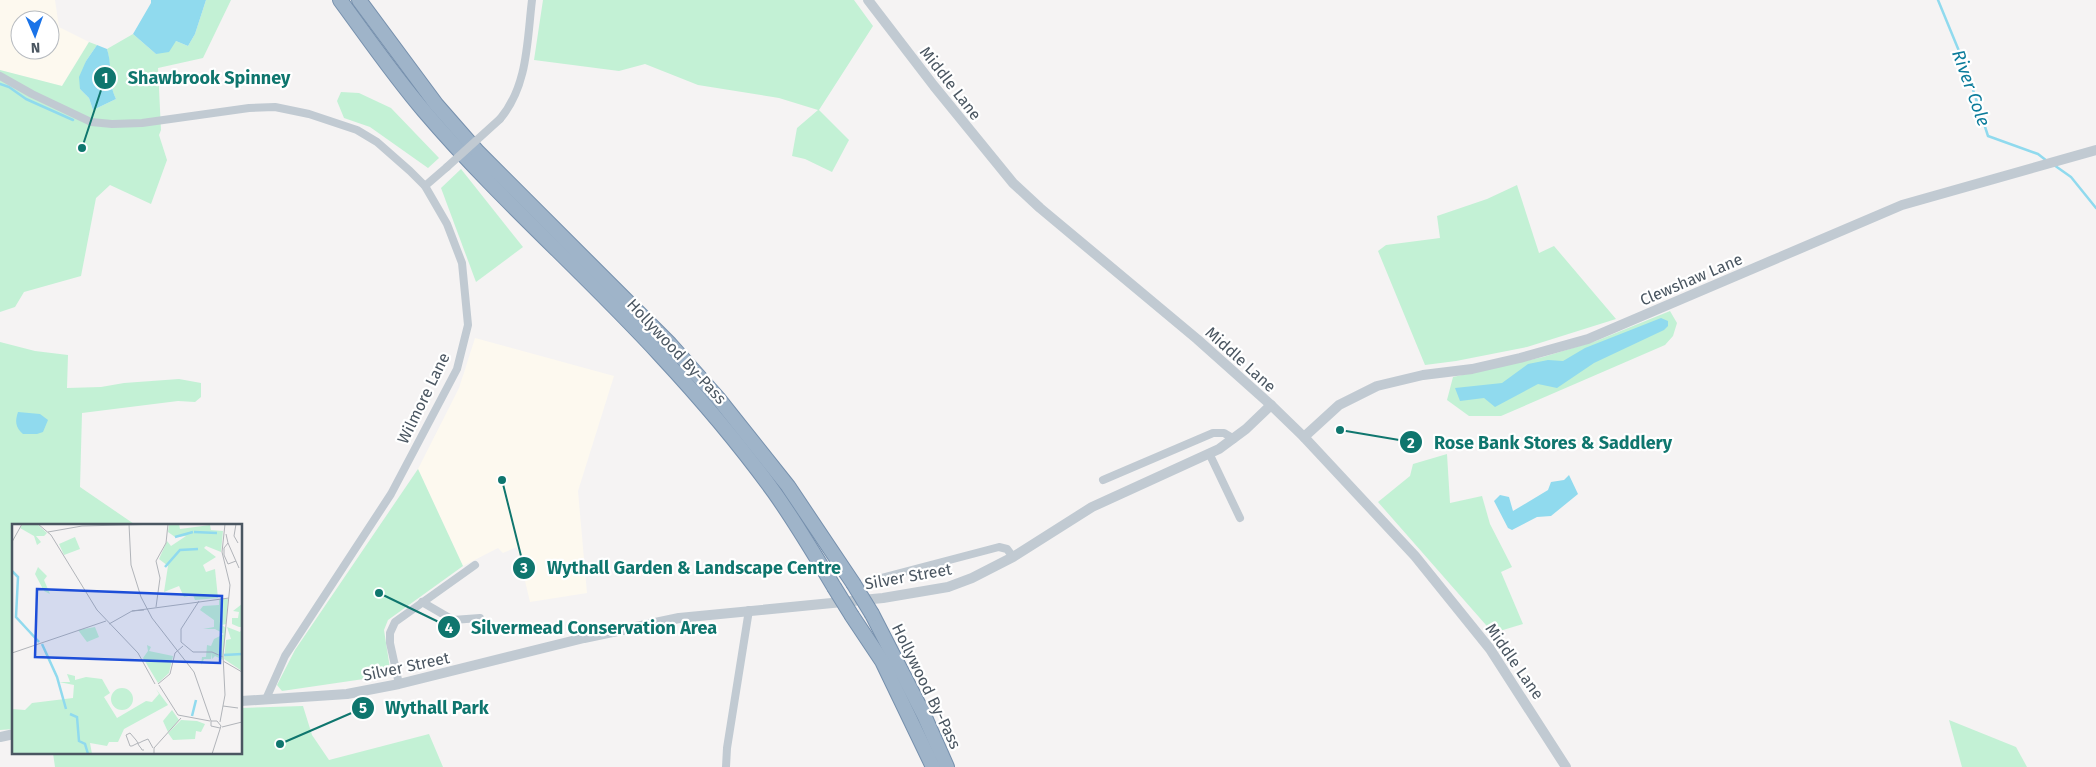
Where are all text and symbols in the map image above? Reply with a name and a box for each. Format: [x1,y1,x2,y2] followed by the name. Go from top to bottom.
[10,10,60,60] north arrow
[30,39,40,56] text: N
[916,43,985,124] street label: Middle Lane
[1947,47,1995,129] water label: River Cole
[93,61,300,94] callout: Shawbrook Spinney
[128,67,291,89] text: Shawbrook Spinney
[102,69,108,87] text: 1
[1637,249,1745,310] street label: Clewshaw Lane
[623,295,730,408] street label: Hollywood By-Pass
[1202,323,1280,396] street label: Middle Lane
[393,350,454,447] street label: Wilmore Lane
[1398,426,1682,459] callout: Rose Bank Stores & Saddlery
[1434,432,1673,454] text: Rose Bank Stores & Saddlery
[1407,434,1415,452] text: 2
[12,524,242,754] inset map
[512,551,851,584] callout: Wythall Garden & Landscape Centre
[547,557,841,579] text: Wythall Garden & Landscape Centre
[519,559,528,577] text: 3
[863,559,953,593] street label: Silver Street
[436,611,728,644] callout: Silvermead Conservation Area
[471,617,717,639] text: Silvermead Conservation Area
[445,619,454,637] text: 4
[1481,620,1548,703] street label: Middle Lane
[888,621,965,752] street label: Hollywood By-Pass
[361,648,451,685] street label: Silver Street
[351,691,499,724] callout: Wythall Park
[385,697,490,719] text: Wythall Park
[359,699,367,717] text: 5

